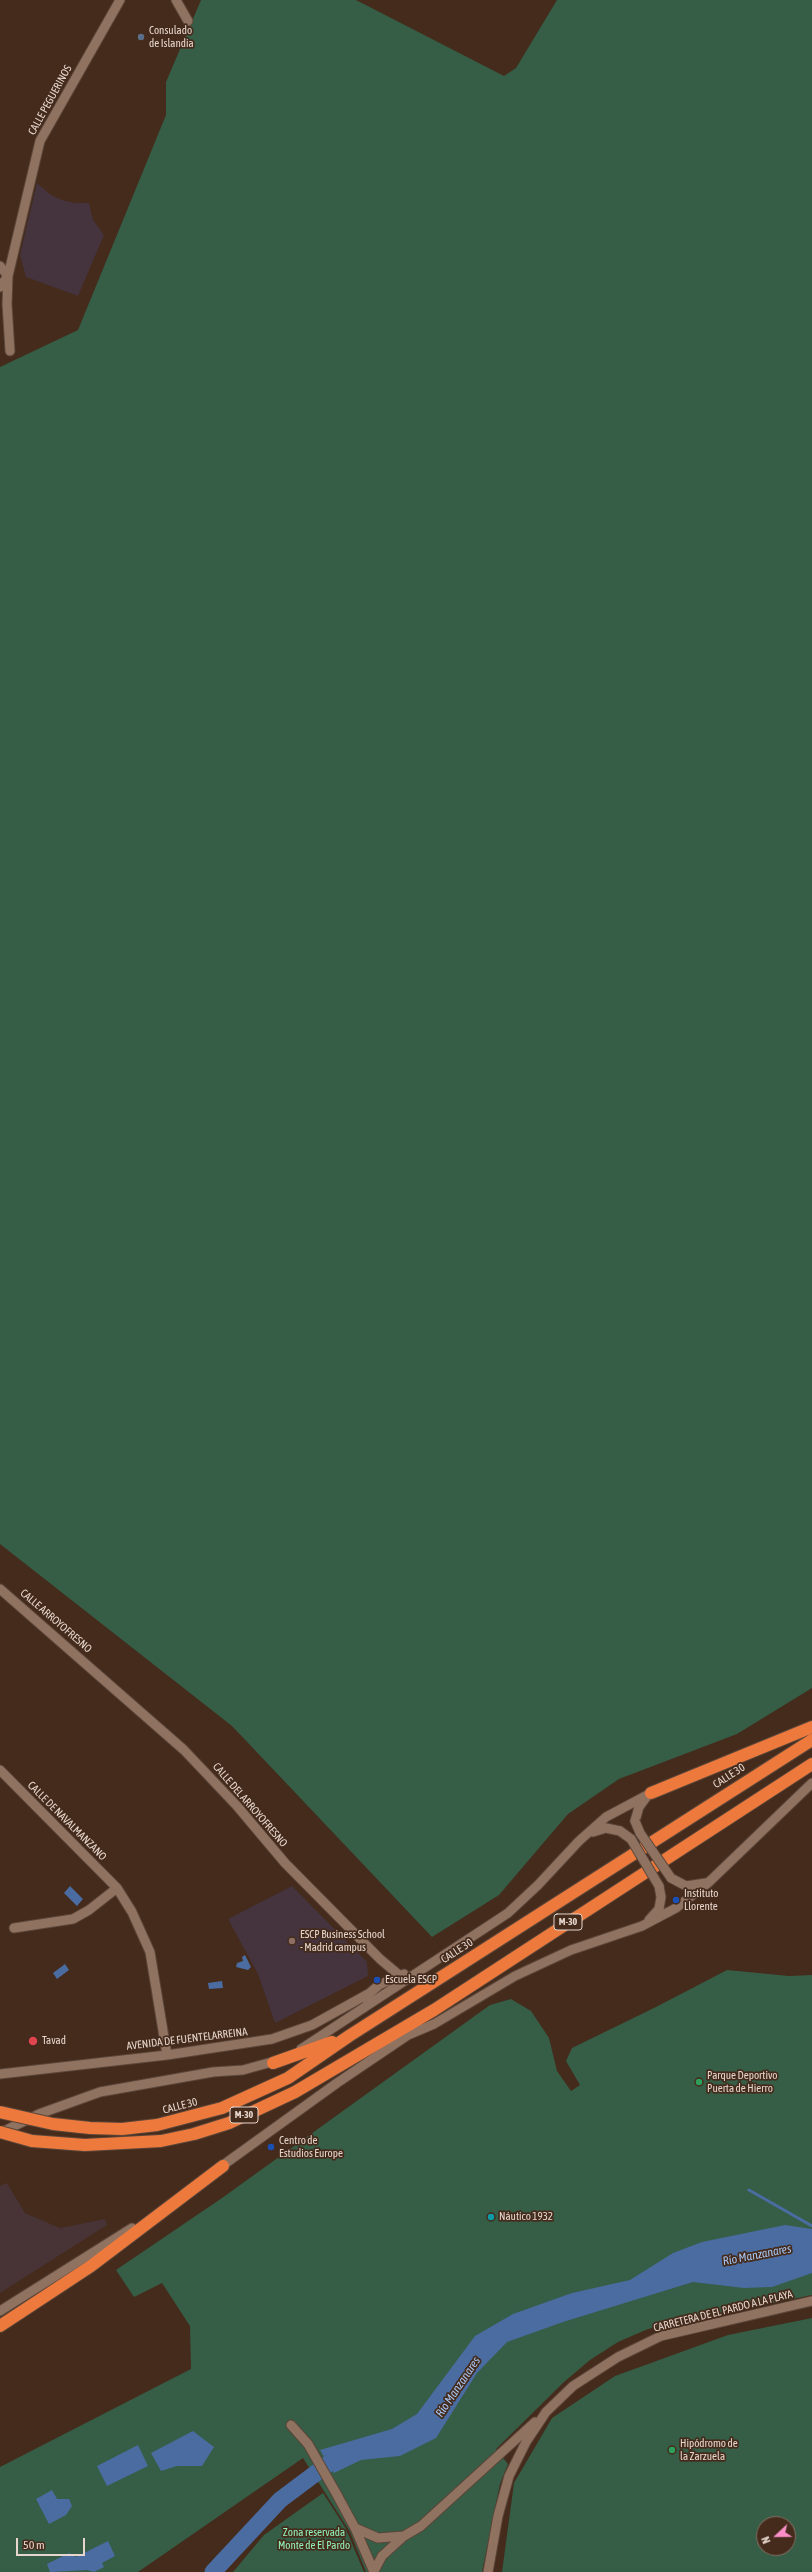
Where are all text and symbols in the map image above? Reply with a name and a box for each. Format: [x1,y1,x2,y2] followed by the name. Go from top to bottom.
[149,24,194,50] place label: Consulado de Islandia
[136,32,146,42] marker: Consulado de Islandia
[25,63,75,137] street label: CALLE PEGUERINOS
[17,1586,95,1656] street label: CALLE ARROYOFRESNO
[210,1760,290,1850] street label: CALLE DEL ARROYOFRESNO
[711,1761,747,1791] street label: CALLE 30
[25,1779,109,1863] street label: CALLE DE NAVALMANZANO
[684,1887,718,1913] place label: Instituto Llorente
[671,1895,681,1905] marker: Instituto Llorente
[554,1914,582,1930] road number: M-30
[300,1928,385,1954] place label: ESCP Business School - Madrid campus
[287,1936,297,1946] marker: ESCP Business School - Madrid campus
[439,1936,475,1966] street label: CALLE 30
[385,1973,437,1987] place label: Escuela ESCP
[372,1975,382,1985] marker: Escuela ESCP
[126,2025,248,2053] street label: AVENIDA DE FUENTELARREINA
[42,2034,66,2048] place label: Tavad
[27,2035,39,2047] marker: Tavad
[707,2069,778,2095] place label: Parque Deportivo Puerta de Hierro
[694,2077,704,2087] marker: Parque Deportivo Puerta de Hierro
[161,2095,199,2117] street label: CALLE 30
[230,2107,258,2123] road number: M-30
[279,2134,343,2160] place label: Centro de Estudios Europe
[266,2142,276,2152] marker: Centro de Estudios Europe
[499,2210,553,2224] place label: Náutico 1932
[486,2212,496,2222] marker: Náutico 1932
[722,2241,792,2269] water label: Río Manzanares
[652,2287,794,2335] street label: CARRETERA DE EL PARDO A LA PLAYA
[433,2354,483,2420] water label: Río Manzanares
[680,2437,738,2463] place label: Hipódromo de la Zarzuela
[667,2445,677,2455] marker: Hipódromo de la Zarzuela
[756,2516,796,2556] north arrow
[278,2526,350,2552] park label: Zona reservada Monte de El Pardo
[18,2530,87,2556] scale bar
[759,2535,773,2545] text: N
[23,2538,45,2552] text: 50 m

